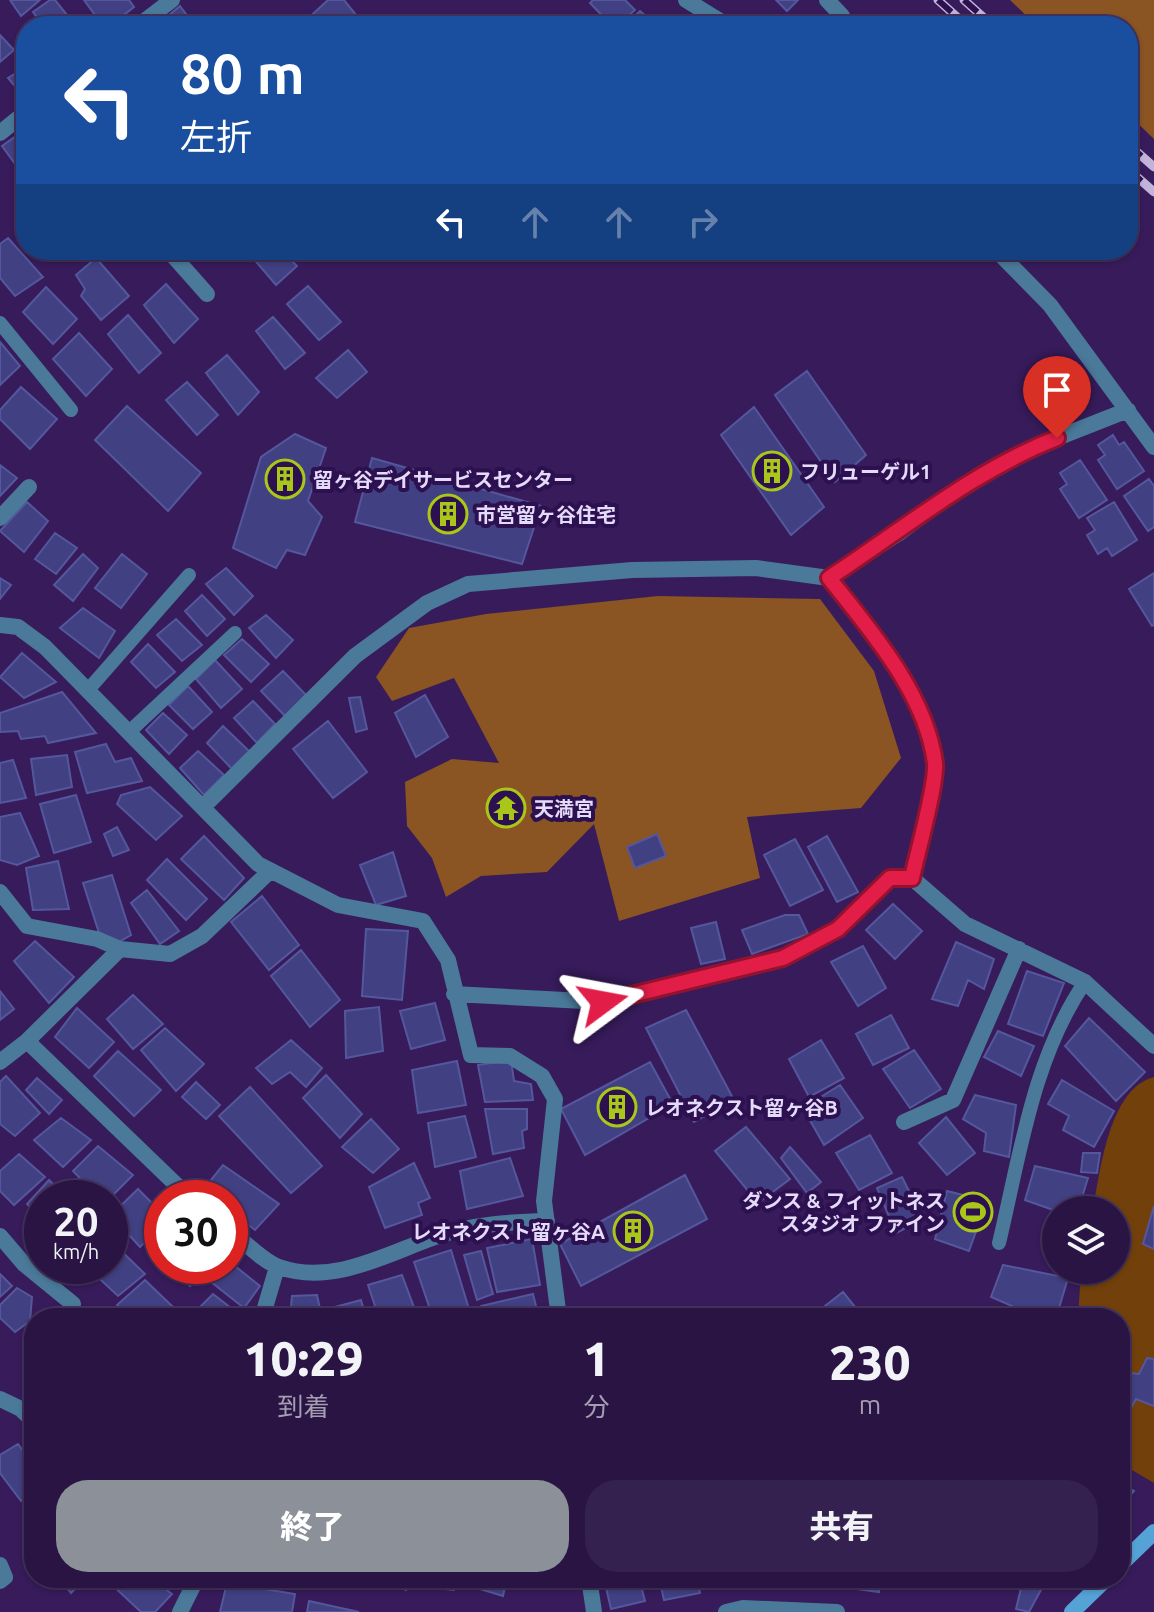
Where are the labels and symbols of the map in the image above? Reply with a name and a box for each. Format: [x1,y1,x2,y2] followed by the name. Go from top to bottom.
[1023,356,1091,438] pin
[751,450,793,492] building icon: フリューゲル1
[264,458,306,500] building icon: 留ヶ谷デイサービスセンター
[800,460,931,483] place label: フリューゲル1
[313,468,573,491] place label: 留ヶ谷デイサービスセンター
[427,493,469,535] building icon: 市営留ヶ谷住宅
[476,503,616,526] place label: 市営留ヶ谷住宅
[485,787,527,829] temple icon: 天満宮
[534,797,594,820] place label: 天満宮
[561,960,645,1044] position arrow
[596,1086,638,1128] building icon: レオネクスト留ヶ谷B
[645,1096,838,1119] place label: レオネクスト留ヶ谷B
[144,1180,248,1284] speed limit sign: 30
[742,1189,945,1235] place label: ダンス & フィットネス スタジオ ファイン
[952,1191,994,1233] sports icon: ダンス & フィットネス スタジオ ファイン
[612,1210,654,1252] building icon: レオネクスト留ヶ谷A
[412,1220,605,1243] place label: レオネクスト留ヶ谷A

